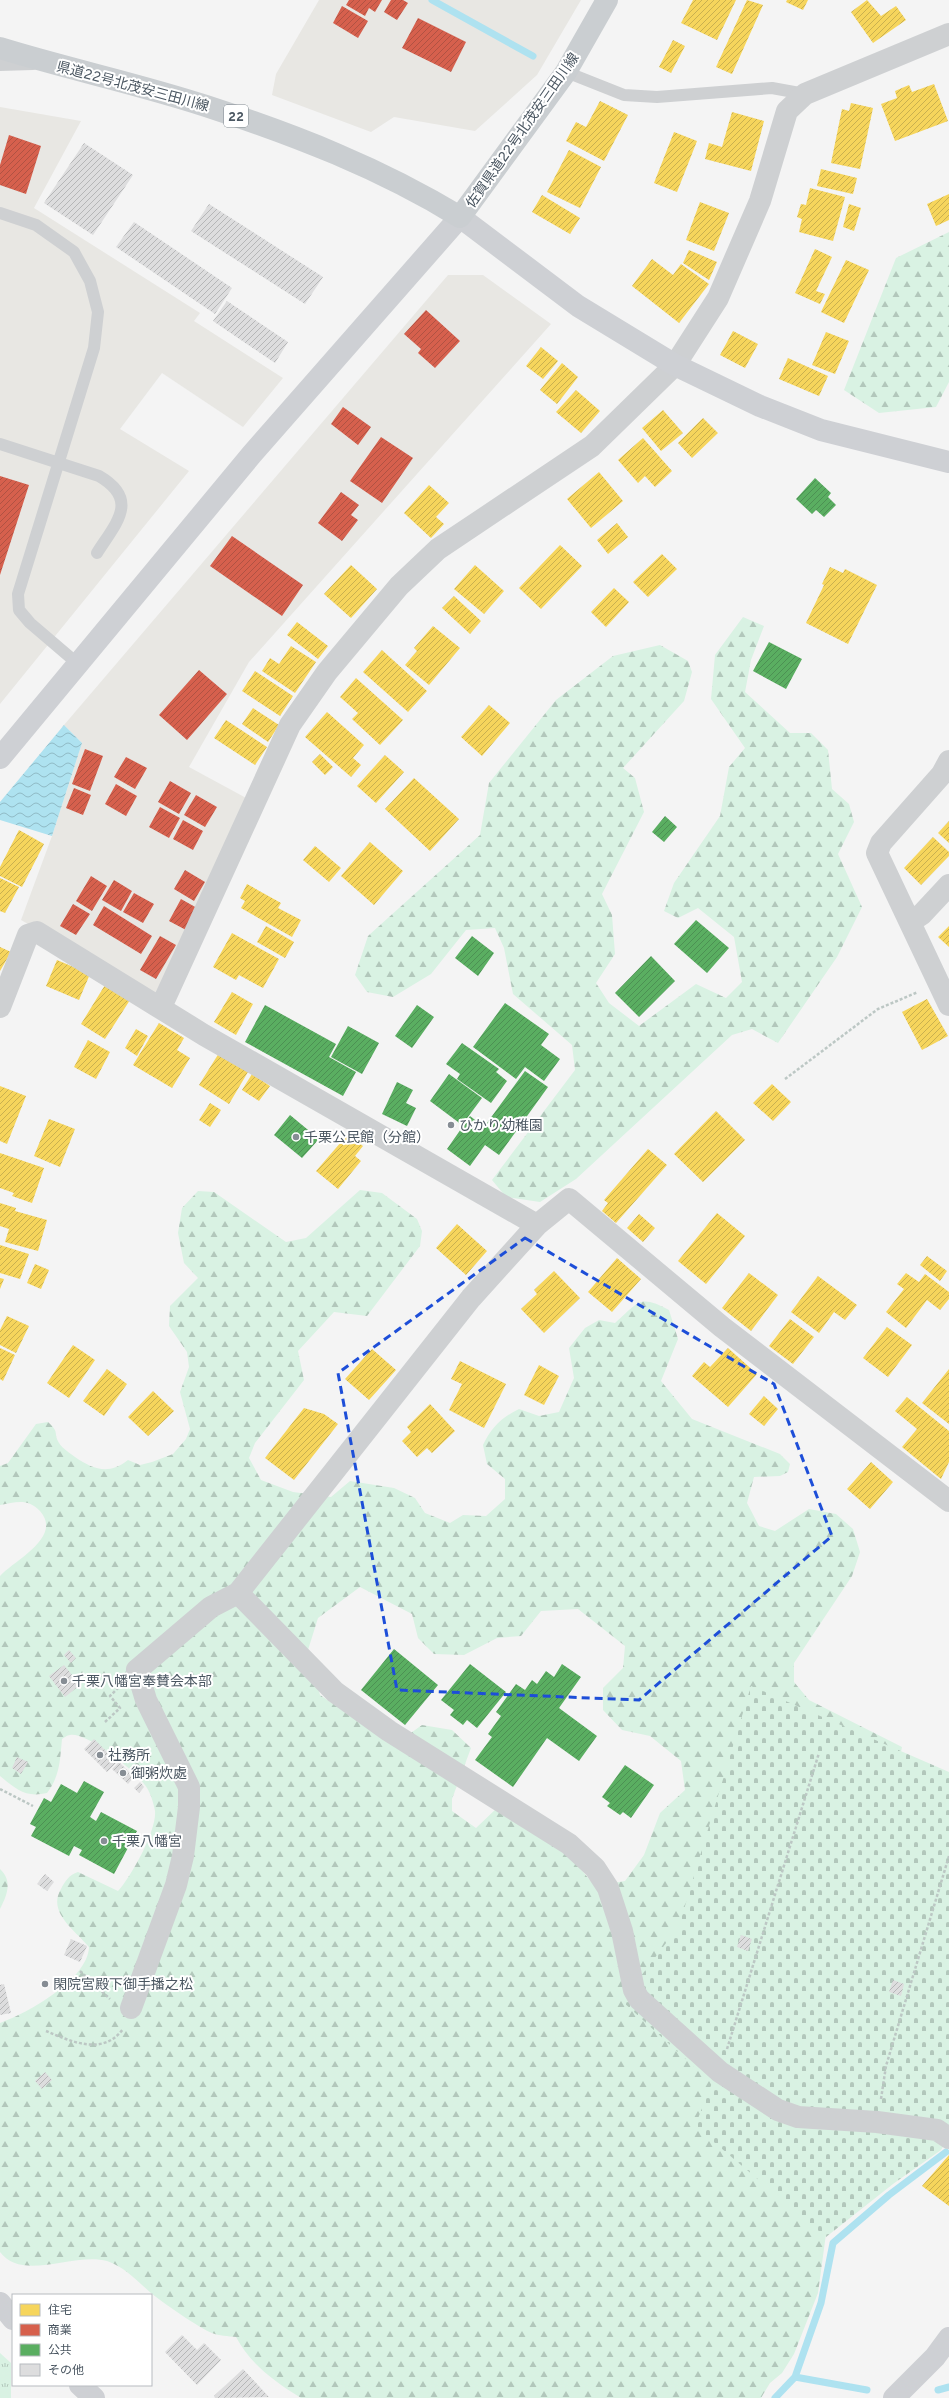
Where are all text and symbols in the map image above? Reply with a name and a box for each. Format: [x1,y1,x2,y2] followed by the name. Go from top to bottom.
[462,50,583,212] street label: 佐賀県道22号北茂安三田川線
[55,58,211,116] street label: 県道22号北茂安三田川線
[224,105,248,127] road number: 22
[459,1118,543,1135] place label: ひかり幼稚園
[446,1120,456,1130] marker: ひかり幼稚園
[304,1130,430,1147] place label: 千栗公民館（分館）
[291,1132,301,1142] marker: 千栗公民館（分館）
[72,1674,212,1691] place label: 千栗八幡宮奉賛会本部
[59,1676,69,1686] marker: 千栗八幡宮奉賛会本部
[108,1748,150,1765] place label: 社務所
[95,1750,105,1760] marker: 社務所
[131,1765,187,1783] place label: 御粥炊處
[118,1768,128,1778] marker: 御粥炊處
[112,1834,182,1851] place label: 千栗八幡宮
[99,1836,109,1846] marker: 千栗八幡宮
[53,1977,193,1994] place label: 閑院宮殿下御手播之松
[40,1979,50,1989] marker: 閑院宮殿下御手播之松
[12,2294,152,2386] legend
[48,2303,72,2319] text: 住宅
[48,2323,72,2339] text: 商業
[48,2343,72,2359] text: 公共
[48,2363,84,2379] text: その他

